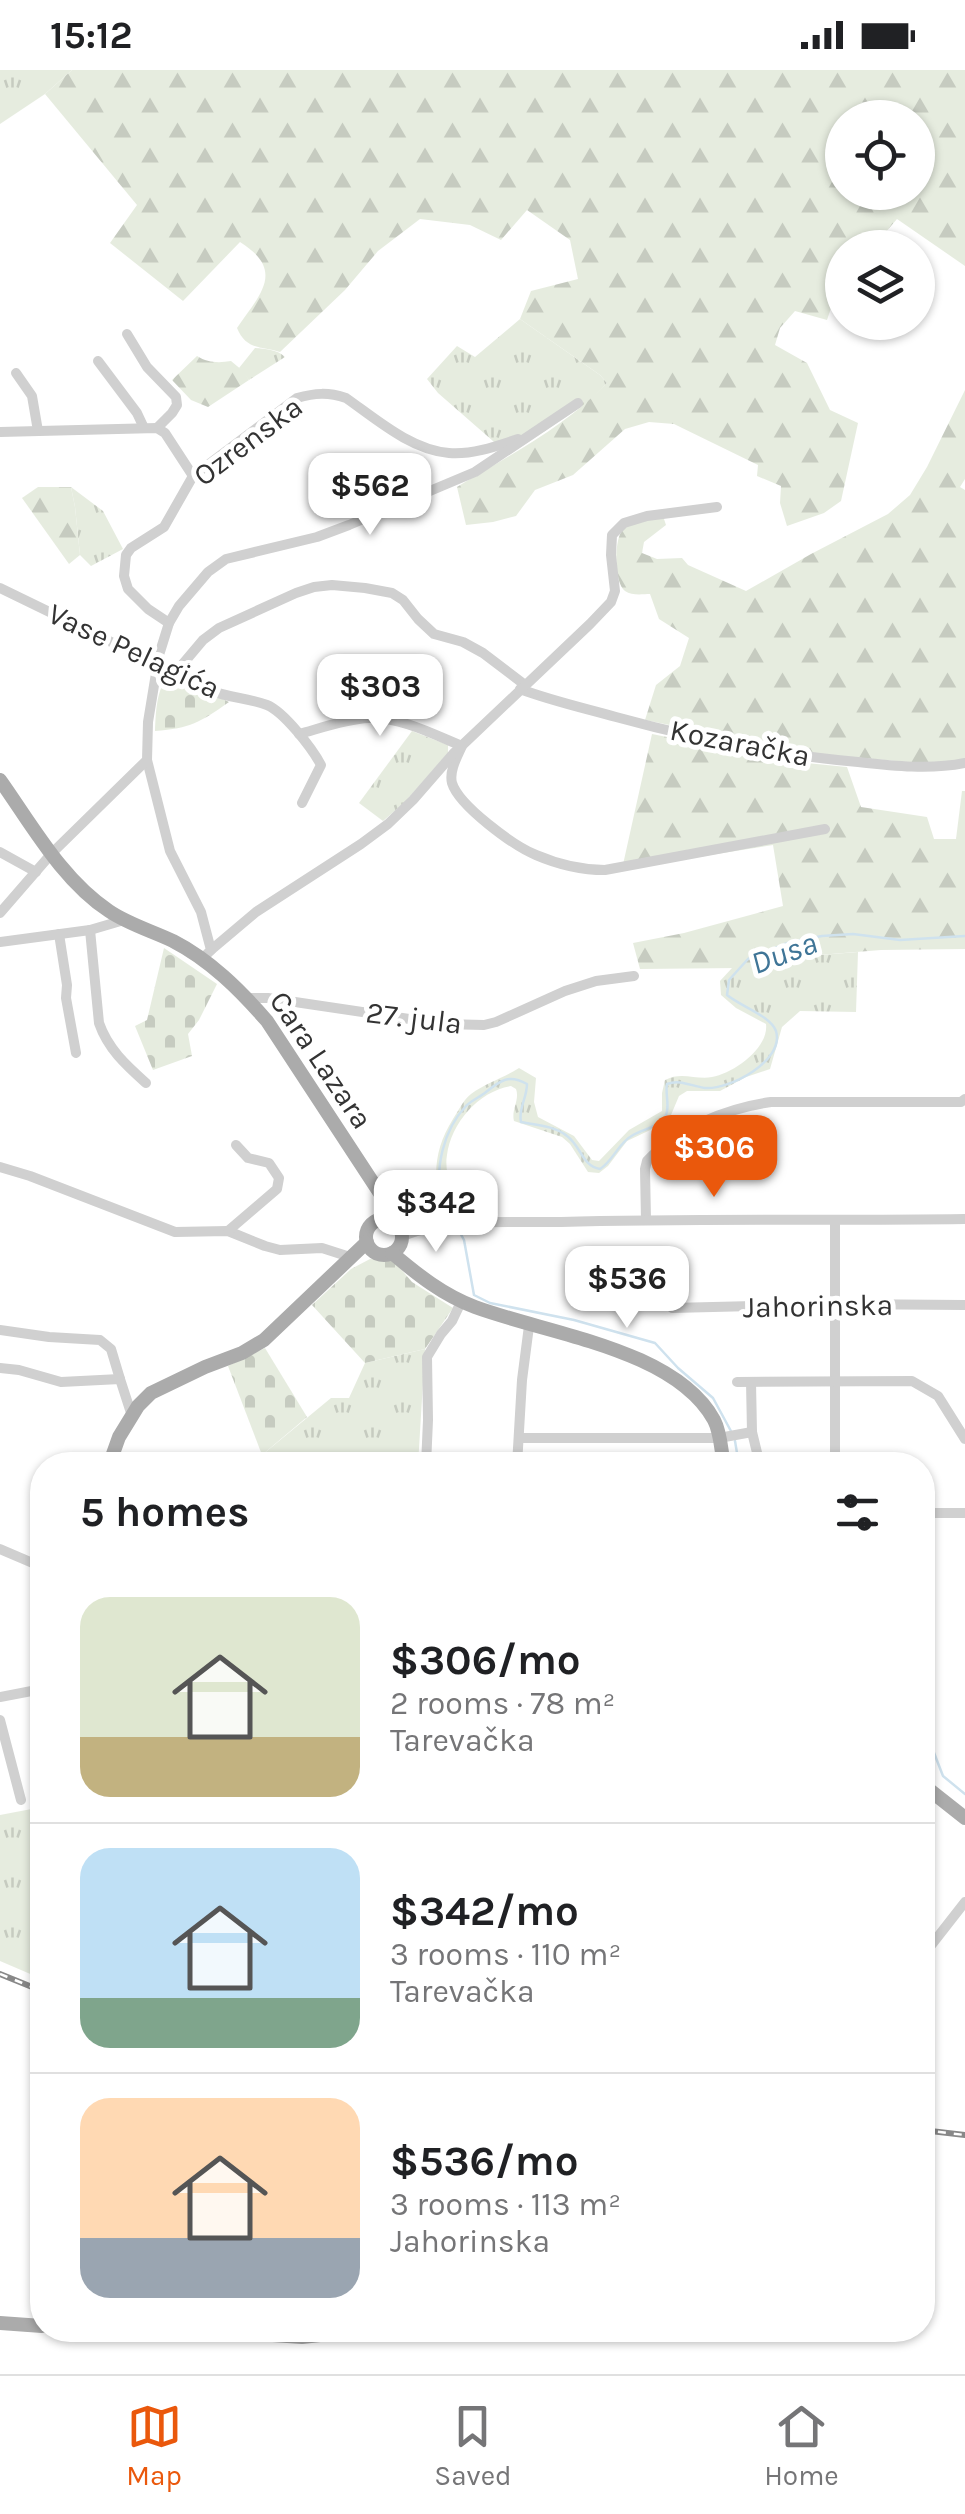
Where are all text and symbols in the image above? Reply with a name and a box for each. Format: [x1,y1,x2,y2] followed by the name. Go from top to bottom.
[50,13,132,58] text: 15:12
[825,100,935,340] map controls
[825,100,935,210] button: locate
[825,230,935,340] button: layers
[186,388,310,494] street label: Ozrenska
[311,453,429,538] pin: $562
[330,467,410,504] text: $562
[42,595,226,707] street label: Vase Pelagića
[321,654,439,739] pin: $303
[339,668,421,705] text: $303
[667,712,813,774] street label: Kozaračka
[746,924,822,982] water label: Dusa
[262,984,380,1136] street label: Cara Lazara
[364,994,464,1042] street label: 27. jula
[655,1115,773,1200] pin: $306
[673,1129,755,1166] text: $306
[377,1170,495,1255] pin: $342
[396,1184,476,1221] text: $342
[568,1246,686,1331] pin: $536
[587,1260,667,1297] text: $536
[743,1287,893,1325] street label: Jahorinska
[830,1485,885,1540] icon: filters
[80,1487,249,1537] text: 5 homes
[390,1635,581,1685] text: $306/mo
[160,1637,280,1757] icon: home
[390,1685,615,1722] text: 2 rooms · 78 m²
[390,1722,535,1759] text: Tarevačka
[390,1886,579,1936] text: $342/mo
[160,1888,280,2008] icon: home
[390,1936,621,1973] text: 3 rooms · 110 m²
[390,1973,535,2010] text: Tarevačka
[390,2136,578,2186] text: $536/mo
[160,2138,280,2258] icon: home
[390,2186,621,2223] text: 3 rooms · 113 m²
[390,2223,550,2260] text: Jahorinska
[126,2399,182,2492] tab: Map
[434,2399,512,2492] tab: Saved
[764,2399,839,2492] tab: Home

